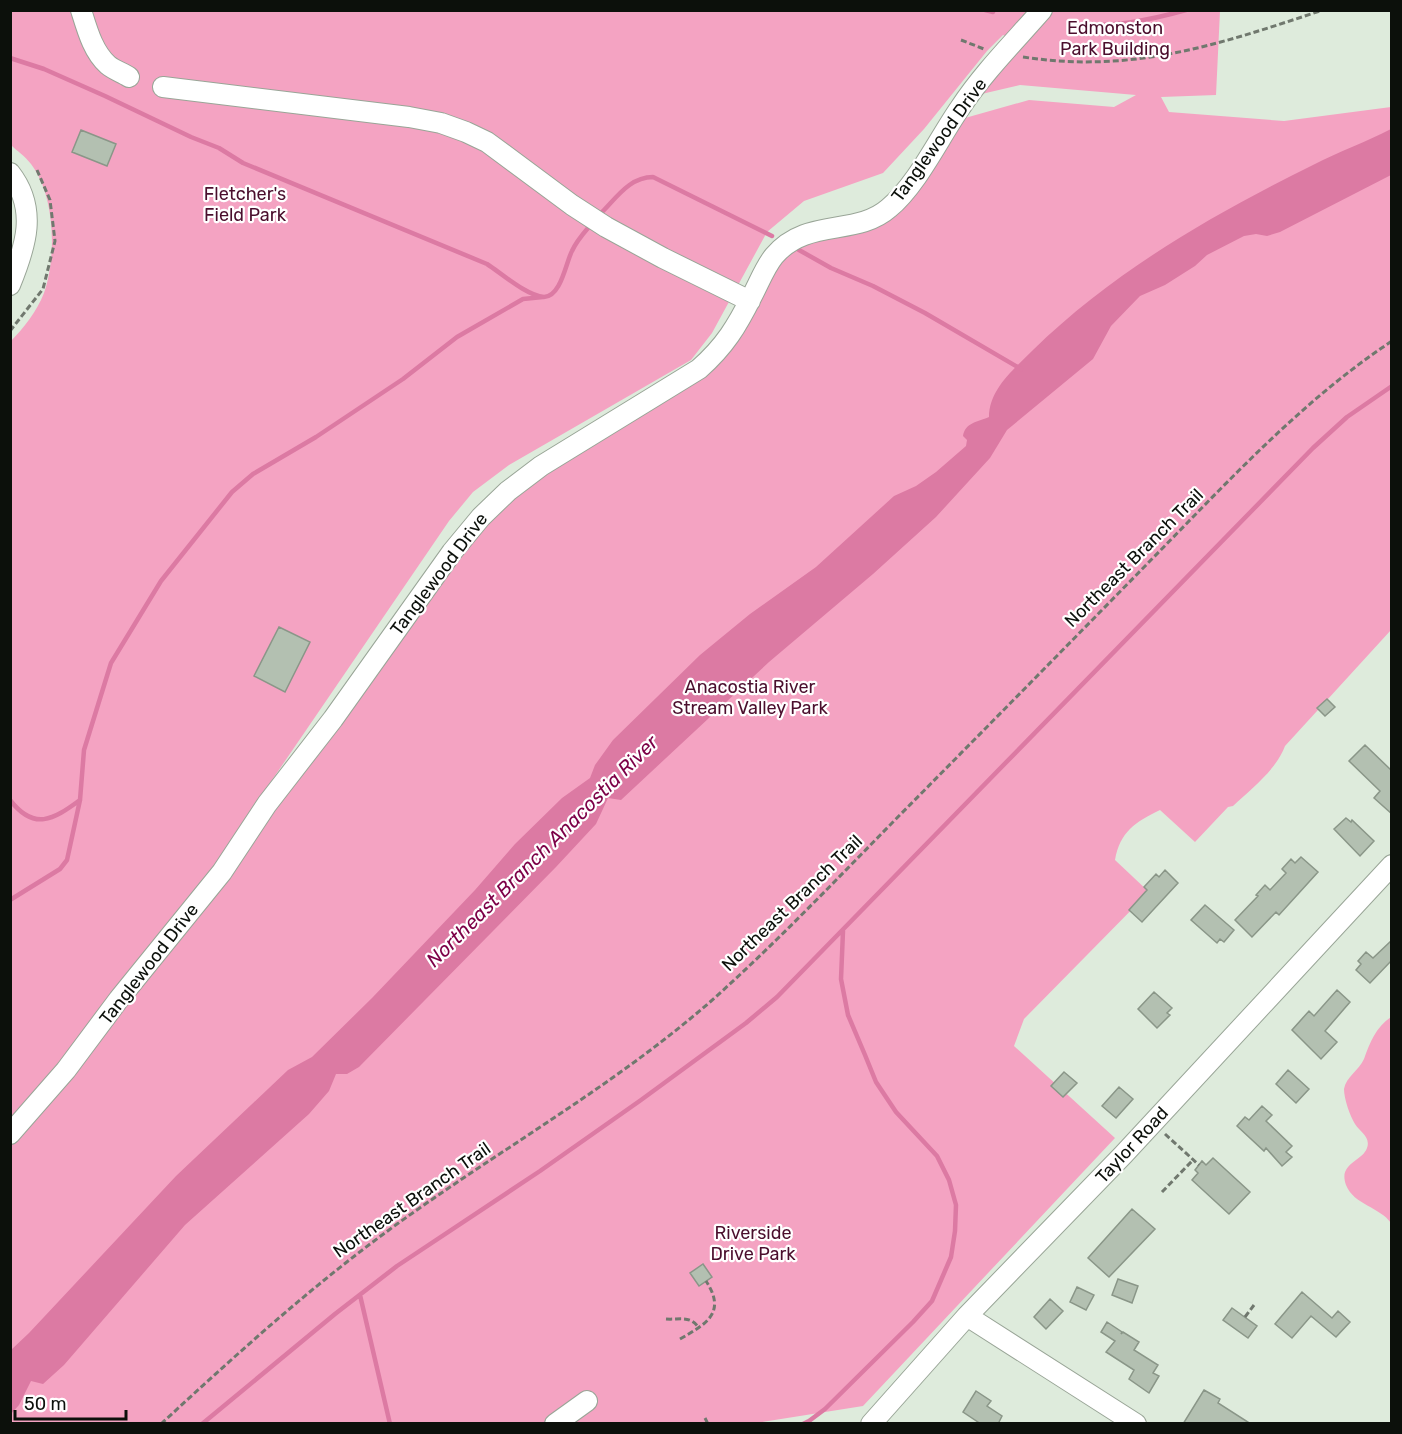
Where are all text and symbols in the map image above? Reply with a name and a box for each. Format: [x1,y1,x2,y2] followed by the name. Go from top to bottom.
[1060,17,1170,60] park label: Edmonston Park Building
[887,74,991,206] street label: Tanglewood Drive
[204,183,287,226] park label: Fletcher's Field Park
[1060,484,1208,632] street label: Northeast Branch Trail
[386,508,492,640] street label: Tanglewood Drive
[672,676,828,719] park label: Anacostia River Stream Valley Park
[421,729,664,972] water label: Northeast Branch Anacostia River
[717,830,867,976] street label: Northeast Branch Trail
[95,899,203,1029] street label: Tanglewood Drive
[1091,1102,1173,1188] street label: Taylor Road
[329,1137,495,1263] street label: Northeast Branch Trail
[710,1222,796,1265] park label: Riverside Drive Park
[15,1383,126,1421] scale bar
[24,1393,67,1415] text: 50 m

